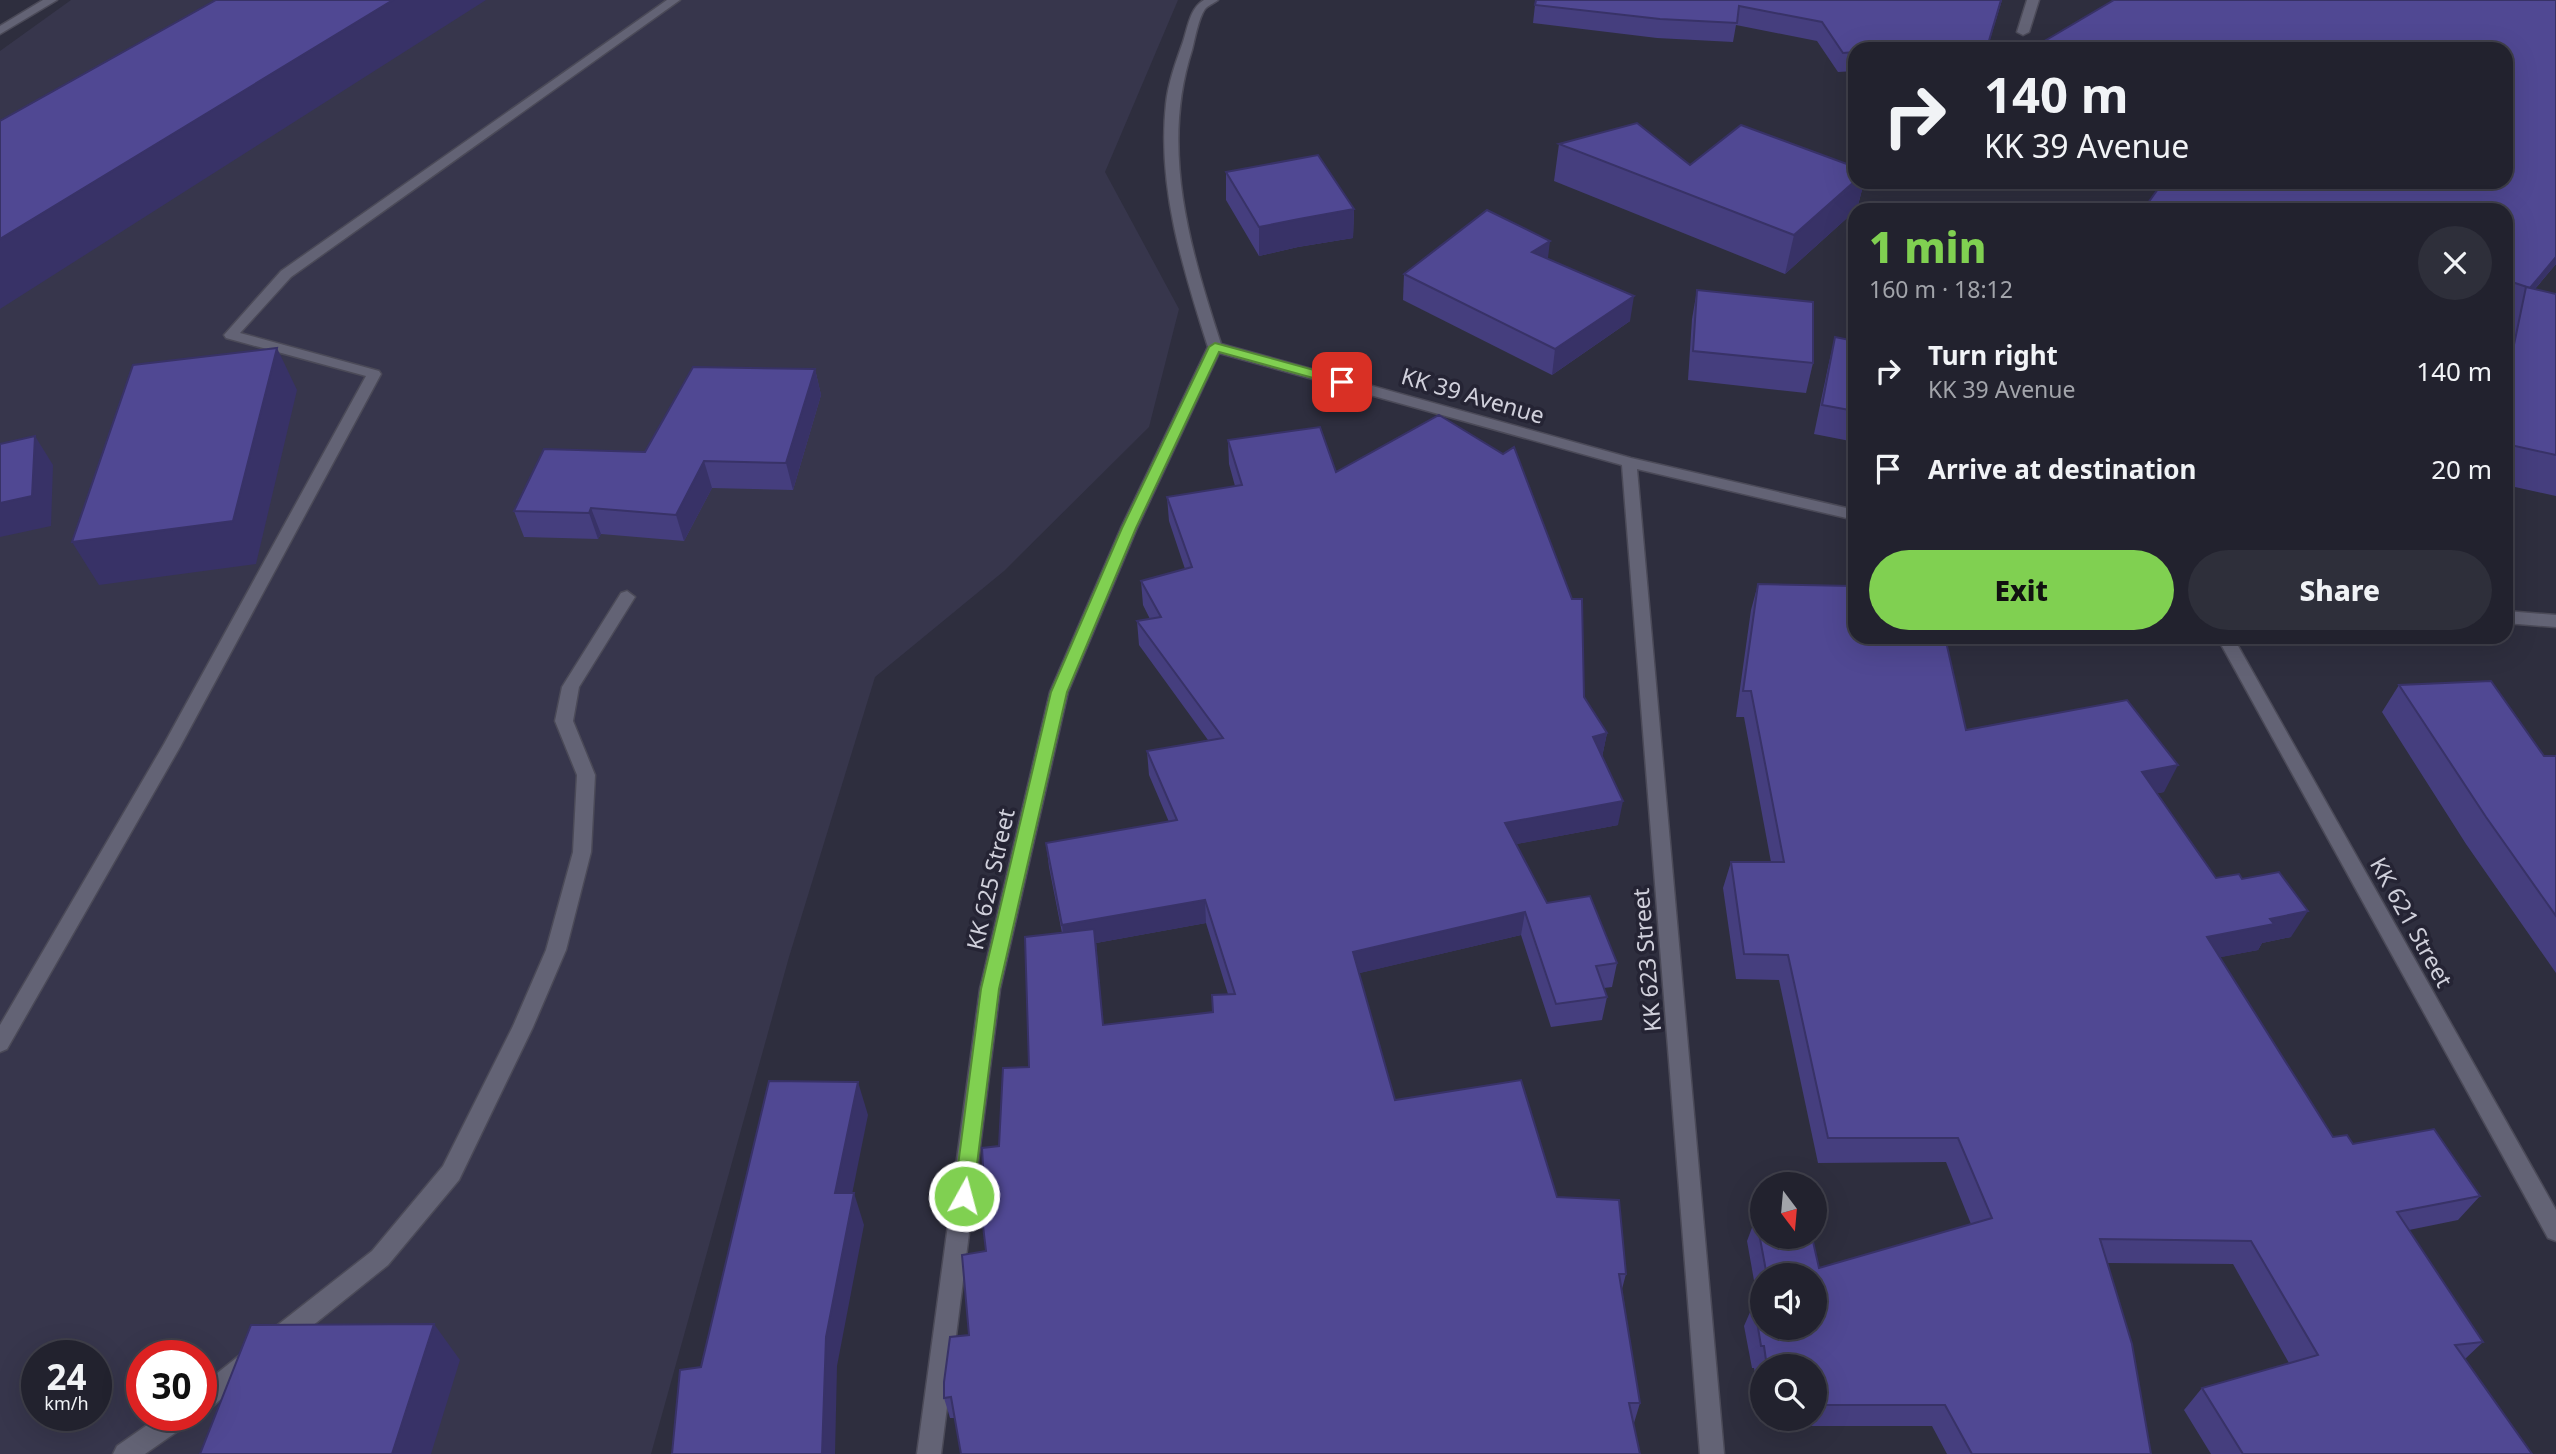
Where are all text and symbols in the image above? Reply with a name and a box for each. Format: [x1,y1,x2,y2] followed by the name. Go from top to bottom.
[1984,61,2129,127] text: 140 m
[1869,70,1960,161] icon: right
[1984,124,2189,167] text: KK 39 Avenue
[1869,218,1986,275] text: 1 min
[2418,226,2492,300] button: close
[1869,273,2013,305] text: 160 m · 18:12
[1928,337,2058,373] text: Turn right
[1312,352,1372,412] pin
[1869,352,1907,390] icon: right
[2416,353,2492,389] text: 140 m
[1398,359,1548,431] street label: KK 39 Avenue
[1323,363,1361,401] icon: arrive
[1928,373,2076,405] text: KK 39 Avenue
[1869,450,1907,488] icon: arrive
[1928,451,2197,487] text: Arrive at destination
[2431,451,2492,487] text: 20 m
[1869,550,2174,630] button: Exit
[2188,550,2492,630] button: Share
[958,805,1022,953] street label: KK 625 Street
[2363,851,2461,993] street label: KK 621 Street
[1624,887,1668,1033] street label: KK 623 Street
[927,1159,1001,1233] position arrow
[1750,1172,1827,1250] north arrow
[1750,1172,1827,1431] map controls
[1750,1263,1827,1340] button: sound
[126,1340,217,1431] speed limit sign: 30
[46,1353,87,1400] text: 24
[1750,1354,1827,1431] button: search
[44,1391,89,1415] text: km/h

